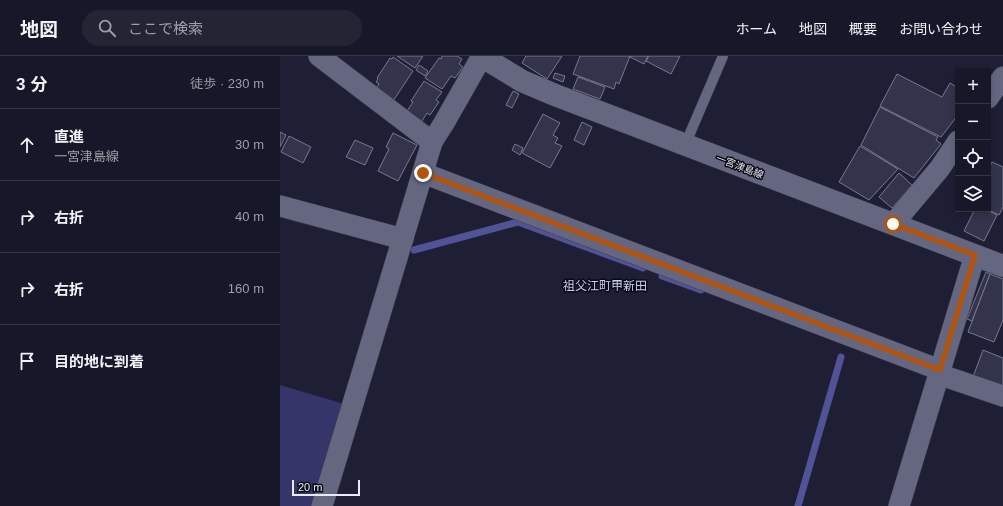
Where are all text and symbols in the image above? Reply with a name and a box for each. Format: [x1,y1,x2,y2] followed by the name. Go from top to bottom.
[82,10,362,46] search box
[96,17,118,39] icon: search
[20,19,58,40] text: 地図
[128,20,203,37] text: ここで検索
[735,21,777,37] text: ホーム
[799,21,827,37] text: 地図
[849,21,877,37] text: 概要
[899,21,983,37] text: お問い合わせ
[955,68,991,212] map controls
[955,68,991,104] button: +
[16,75,47,94] text: 3 分
[190,76,264,91] text: 徒歩 · 230 m
[955,104,991,140] button: −
[54,128,84,145] text: 直進
[16,134,38,156] icon: ahead
[235,137,264,152] text: 30 m
[955,140,991,176] button: locate
[54,149,119,164] text: 一宮津島線
[715,152,765,181] street label: 一宮津島線
[414,164,432,182] route end
[955,176,991,212] button: layers
[16,206,38,228] icon: right
[54,209,84,226] text: 右折
[235,209,264,224] text: 40 m
[884,215,902,233] route start
[16,278,38,300] icon: right
[563,279,647,293] district label: 祖父江町甲新田
[54,281,84,298] text: 右折
[228,281,264,296] text: 160 m
[16,350,38,372] icon: arrive
[54,353,144,370] text: 目的地に到着
[292,478,360,497] scale bar
[298,481,322,493] text: 20 m

